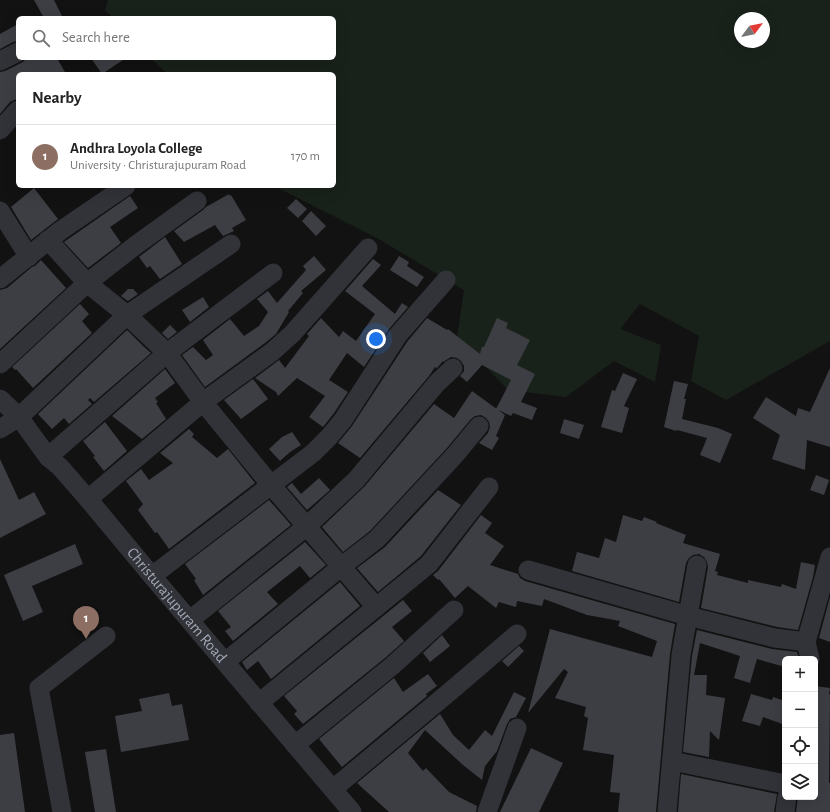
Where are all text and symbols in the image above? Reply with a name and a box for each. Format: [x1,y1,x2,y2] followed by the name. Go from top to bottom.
[734,12,770,48] north arrow
[16,16,336,60] search box
[30,27,52,49] icon: search
[62,30,130,45] text: Search here
[32,89,82,106] text: Nearby
[70,141,202,156] text: Andhra Loyola College
[43,150,47,163] text: 1
[291,150,320,163] text: 170 m
[70,159,246,172] text: University · Christurajupuram Road
[366,329,386,349] your location
[124,544,230,666] street label: Christurajupuram Road
[73,606,99,639] pin: 1
[782,656,818,800] map controls
[782,656,818,692] button: +
[782,692,818,728] button: −
[782,728,818,764] button: locate
[782,764,818,800] button: layers

